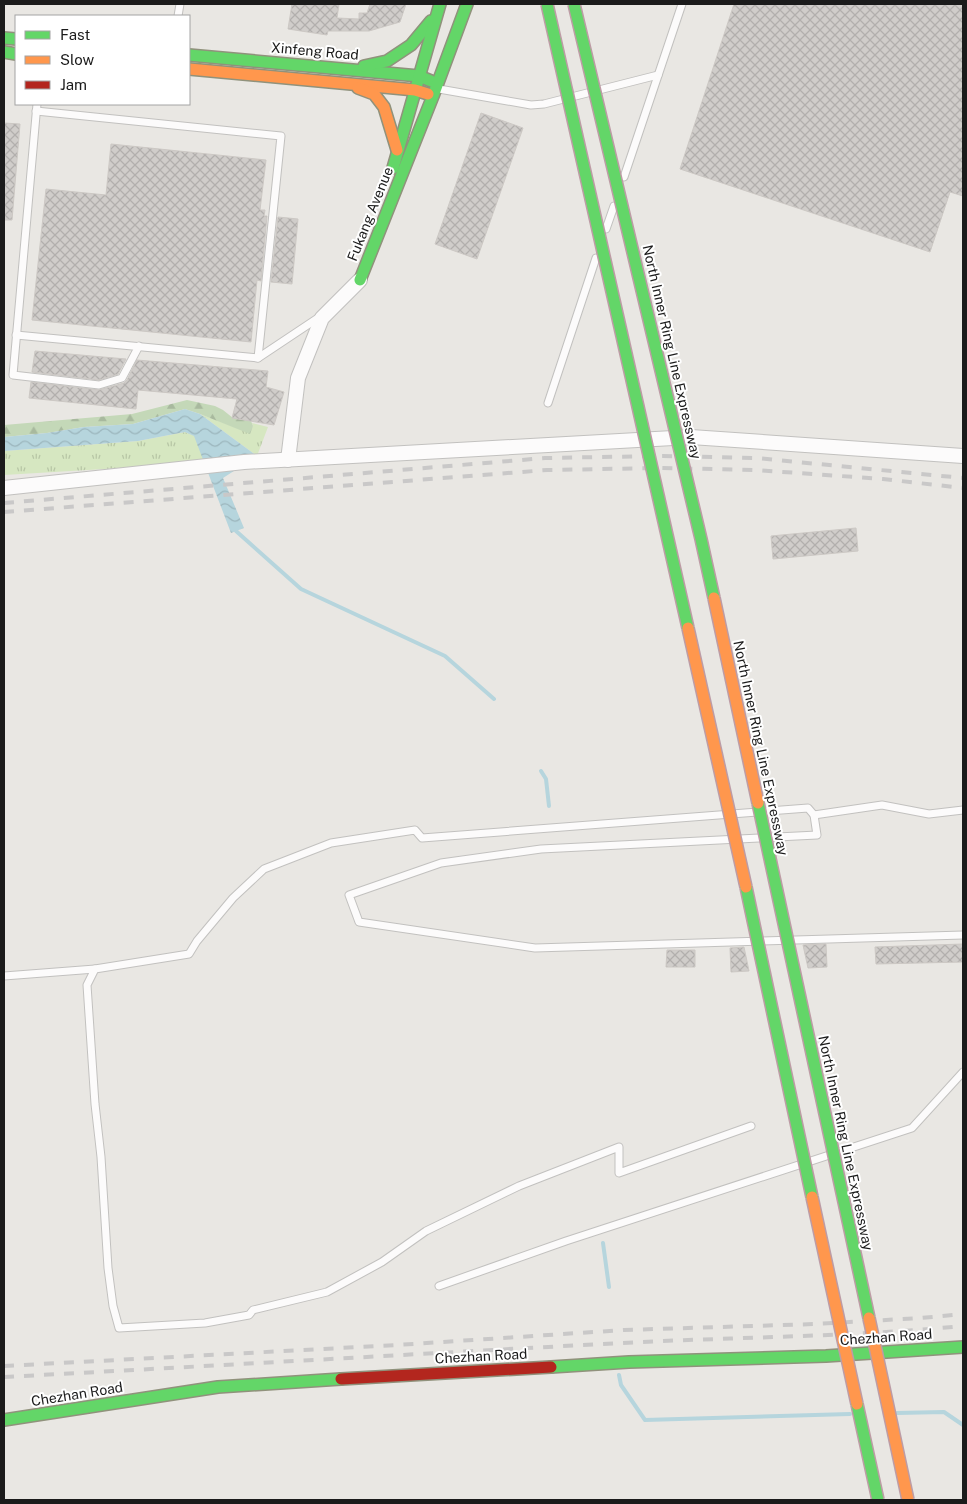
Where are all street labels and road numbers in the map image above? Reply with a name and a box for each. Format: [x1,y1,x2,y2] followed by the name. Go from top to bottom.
[271,39,359,63] street label: Xinfeng Road
[344,165,396,263] street label: Fukang Avenue
[640,243,705,461] street label: North Inner Ring Line Expressway
[730,639,792,858] street label: North Inner Ring Line Expressway
[815,1034,877,1253] street label: North Inner Ring Line Expressway
[839,1326,933,1348] street label: Chezhan Road
[434,1346,528,1366] street label: Chezhan Road
[30,1379,124,1409] street label: Chezhan Road

